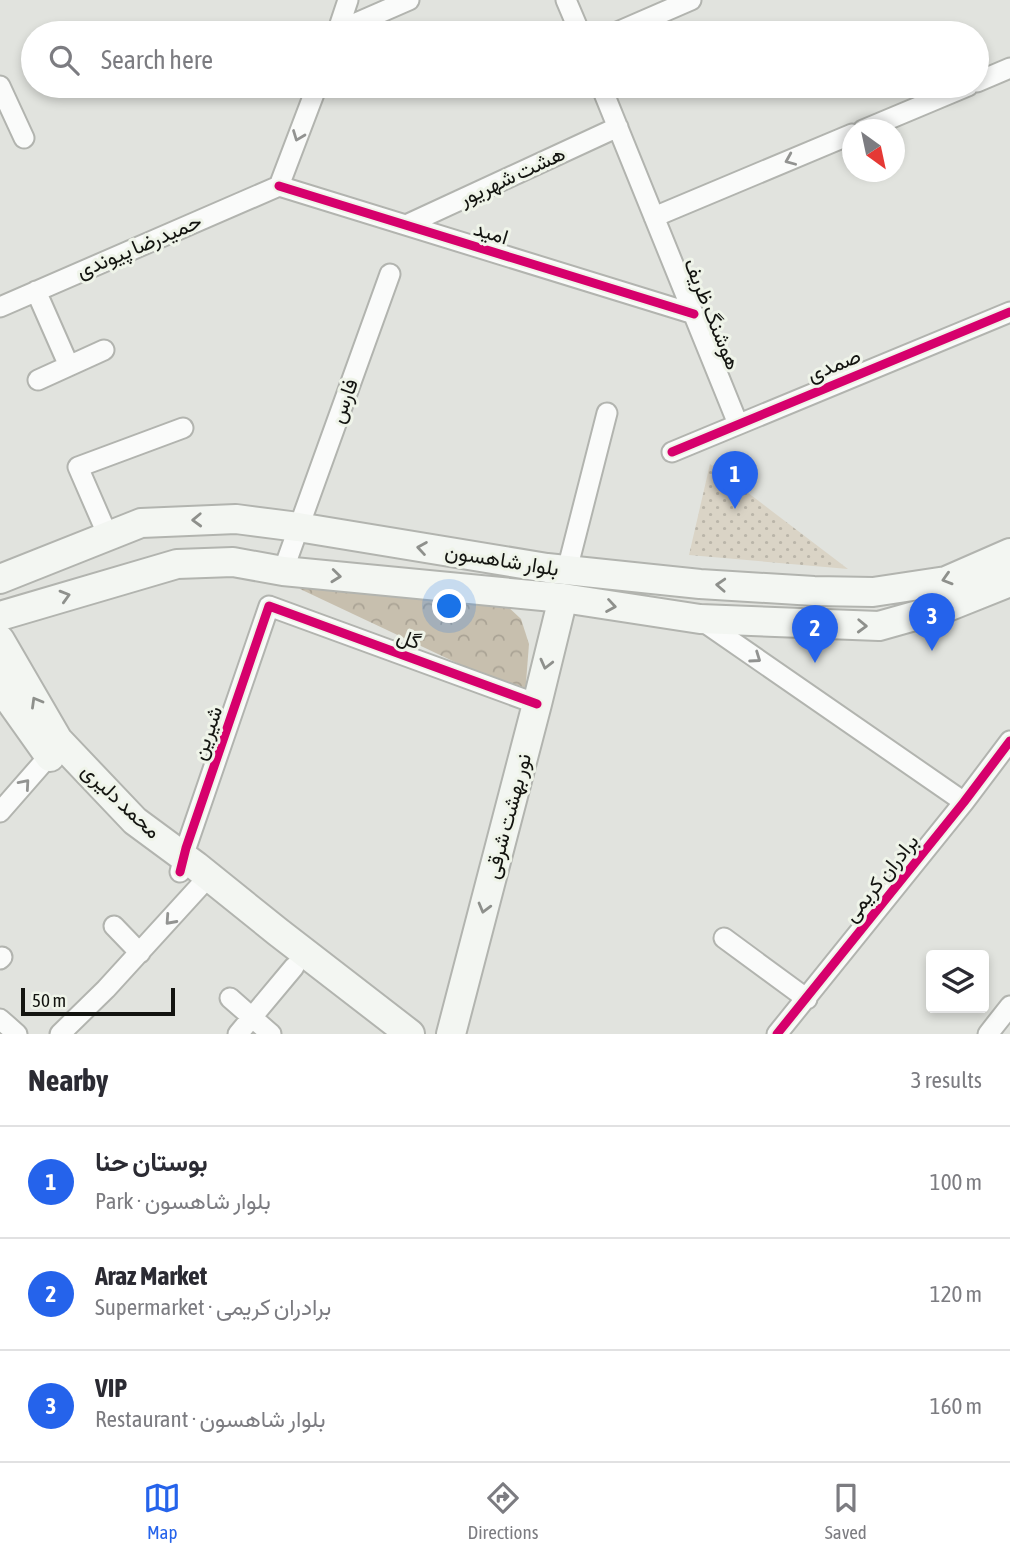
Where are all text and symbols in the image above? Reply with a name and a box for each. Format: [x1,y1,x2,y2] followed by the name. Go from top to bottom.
[21,21,989,98] search box
[45,41,83,79] icon: search
[101,45,213,75] text: Search here
[842,119,905,182] north arrow
[292,129,306,141] one-way arrow
[454,140,569,212] street label: هشت شهریور
[784,152,797,166] one-way arrow
[72,208,206,285] street label: حمیدرضا پیوندی
[471,215,511,250] street label: امید
[678,254,746,374] street label: هوشنگ ظریف
[803,343,864,387] street label: صمدی
[324,375,364,427] street label: فارس
[712,451,758,509] pin: 1
[191,513,202,528] one-way arrow
[443,538,561,582] street label: بلوار شاهسون
[416,541,428,556] one-way arrow
[331,568,342,583] one-way arrow
[941,570,953,585] one-way arrow
[715,578,726,593] one-way arrow
[432,589,466,623] your location
[59,590,71,605] one-way arrow
[909,593,955,651] pin: 3
[605,598,617,613] one-way arrow
[792,605,838,663] pin: 2
[857,618,868,633] one-way arrow
[394,623,424,654] street label: گل
[748,650,761,662] one-way arrow
[540,658,555,670] one-way arrow
[31,696,44,709] one-way arrow
[186,703,228,763] street label: شیرین
[479,751,537,881] street label: نور بهشت شرقی
[76,758,166,844] street label: محمد دلیری
[16,779,29,792] one-way arrow
[838,829,924,927] street label: برادران کریمی
[478,902,492,914] one-way arrow
[166,911,178,924] one-way arrow
[926,950,989,1013] map controls
[926,950,989,1013] button: layers
[21,985,175,1017] scale bar
[32,989,66,1011] text: 50 m
[28,1063,108,1097] text: Nearby
[911,1067,982,1093] text: 3 results
[95,1147,208,1177] text: بوستان حنا
[46,1169,56,1195] text: 1
[930,1169,982,1195] text: 100 m
[95,1188,271,1214] text: Park · بلوار شاهسون
[95,1261,207,1291] text: Araz Market
[46,1281,56,1307] text: 2
[930,1281,982,1307] text: 120 m
[95,1294,331,1320] text: Supermarket · برادران کریمی
[95,1373,127,1403] text: VIP
[46,1393,56,1419] text: 3
[930,1393,982,1419] text: 160 m
[95,1406,326,1432] text: Restaurant · بلوار شاهسون
[143,1479,181,1543] tab: Map
[468,1479,538,1543] tab: Directions
[825,1479,867,1543] tab: Saved

